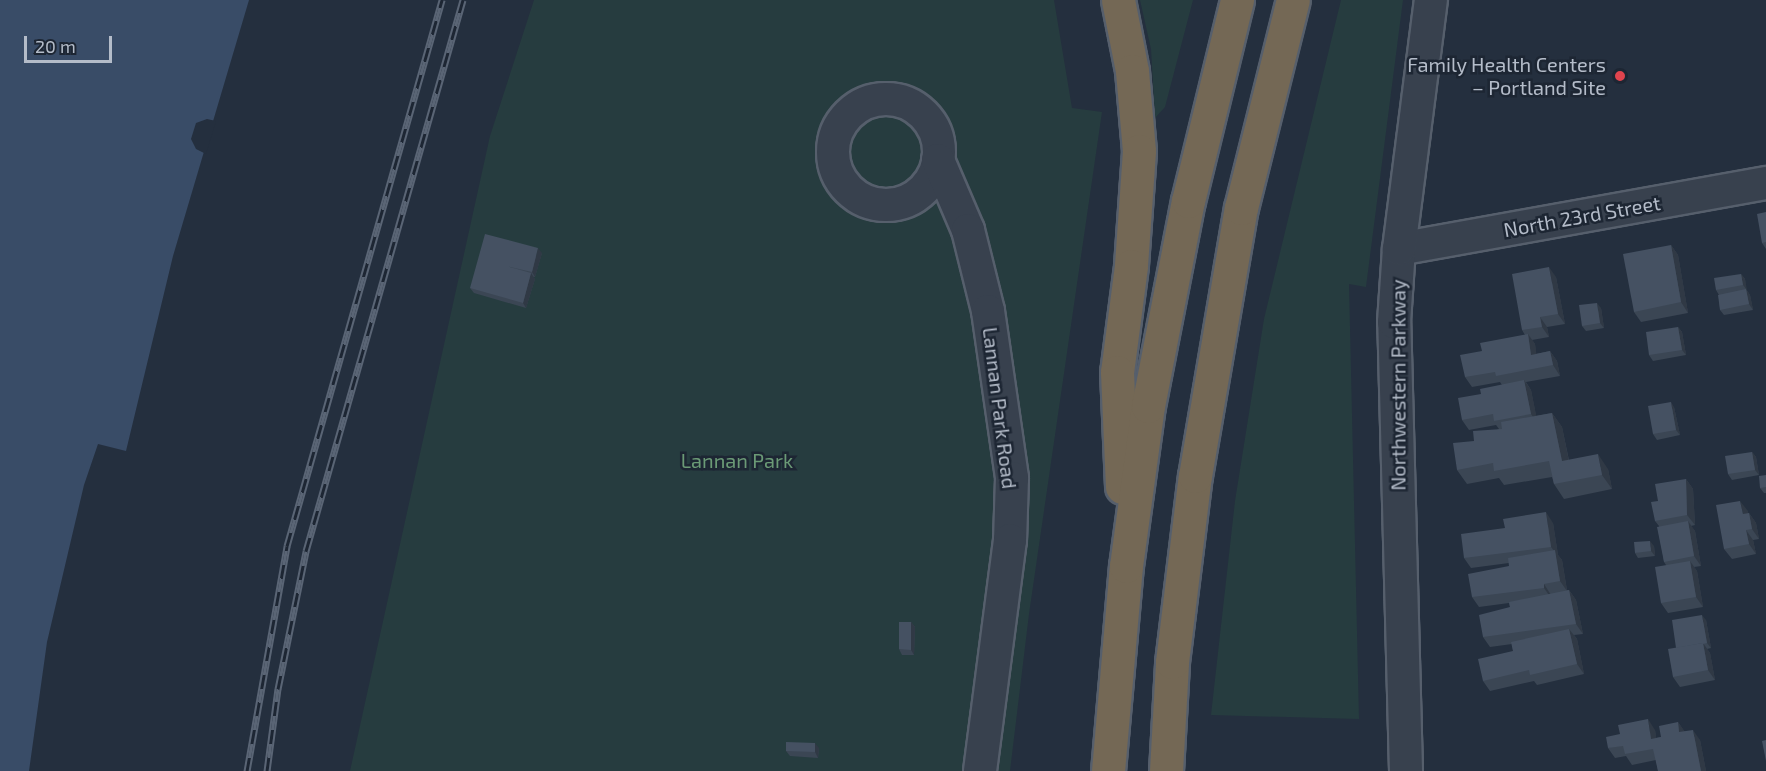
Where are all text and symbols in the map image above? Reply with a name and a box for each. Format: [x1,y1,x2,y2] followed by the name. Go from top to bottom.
[27,24,116,62] scale bar
[35,35,76,57] text: 20 m
[1407,52,1606,99] place label: Family Health Centers – Portland Site
[1611,67,1629,85] marker: Family Health Centers – Portland Site
[1502,190,1662,242] street label: North 23rd Street
[1386,279,1410,491] street label: Northwestern Parkway
[978,326,1022,490] street label: Lannan Park Road
[681,448,793,472] park label: Lannan Park

